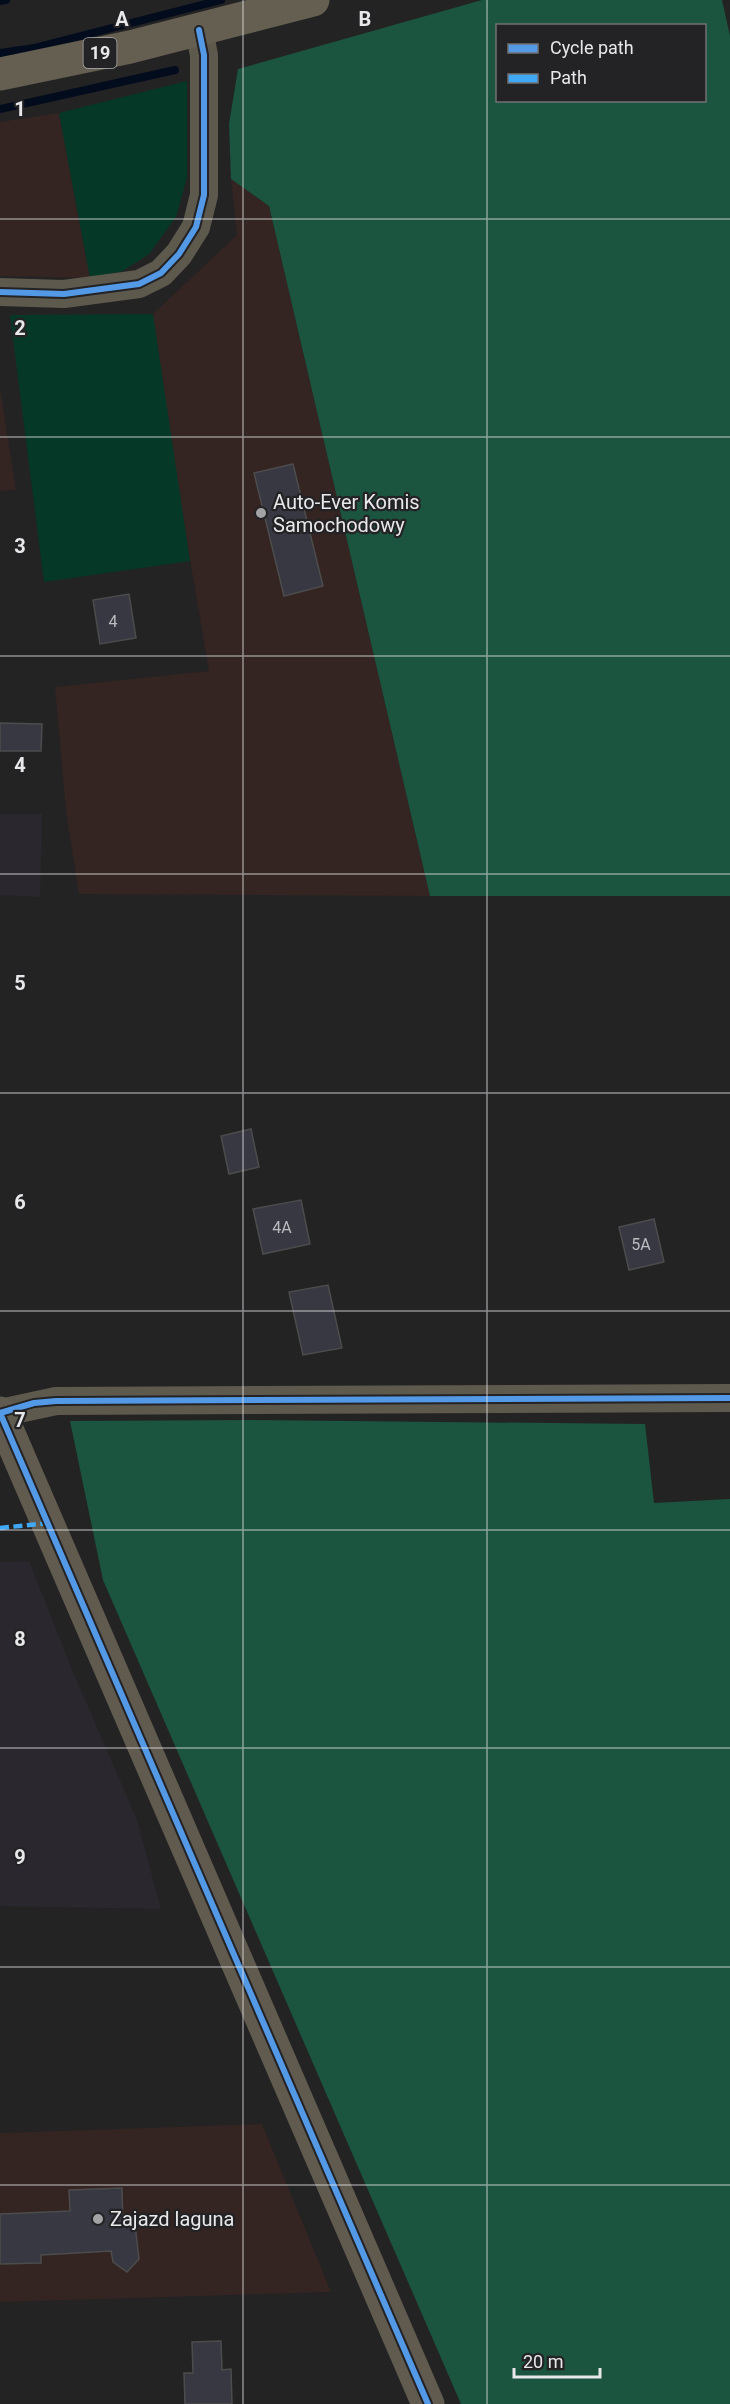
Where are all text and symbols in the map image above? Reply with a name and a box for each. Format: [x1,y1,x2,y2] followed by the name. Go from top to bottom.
[115,7,129,31] text: A
[359,7,371,31] text: B
[496,24,706,102] legend
[550,37,634,58] text: Cycle path
[84,38,116,68] road number: 19
[550,67,587,88] text: Path
[14,97,26,121] text: 1
[14,316,26,340] text: 2
[273,490,420,537] place label: Auto-Ever Komis Samochodowy
[254,506,268,520] marker: Auto-Ever Komis Samochodowy
[14,534,26,558] text: 3
[109,612,118,631] house number: 4
[14,753,26,777] text: 4
[14,971,26,995] text: 5
[14,1190,26,1214] text: 6
[272,1218,292,1237] house number: 4A
[631,1235,651,1254] house number: 5A
[14,1408,26,1432] text: 7
[14,1627,26,1651] text: 8
[14,1845,26,1869] text: 9
[110,2207,234,2231] place label: Zajazd laguna
[91,2212,105,2226] marker: Zajazd laguna
[514,2341,600,2379] scale bar
[523,2351,563,2372] text: 20 m

